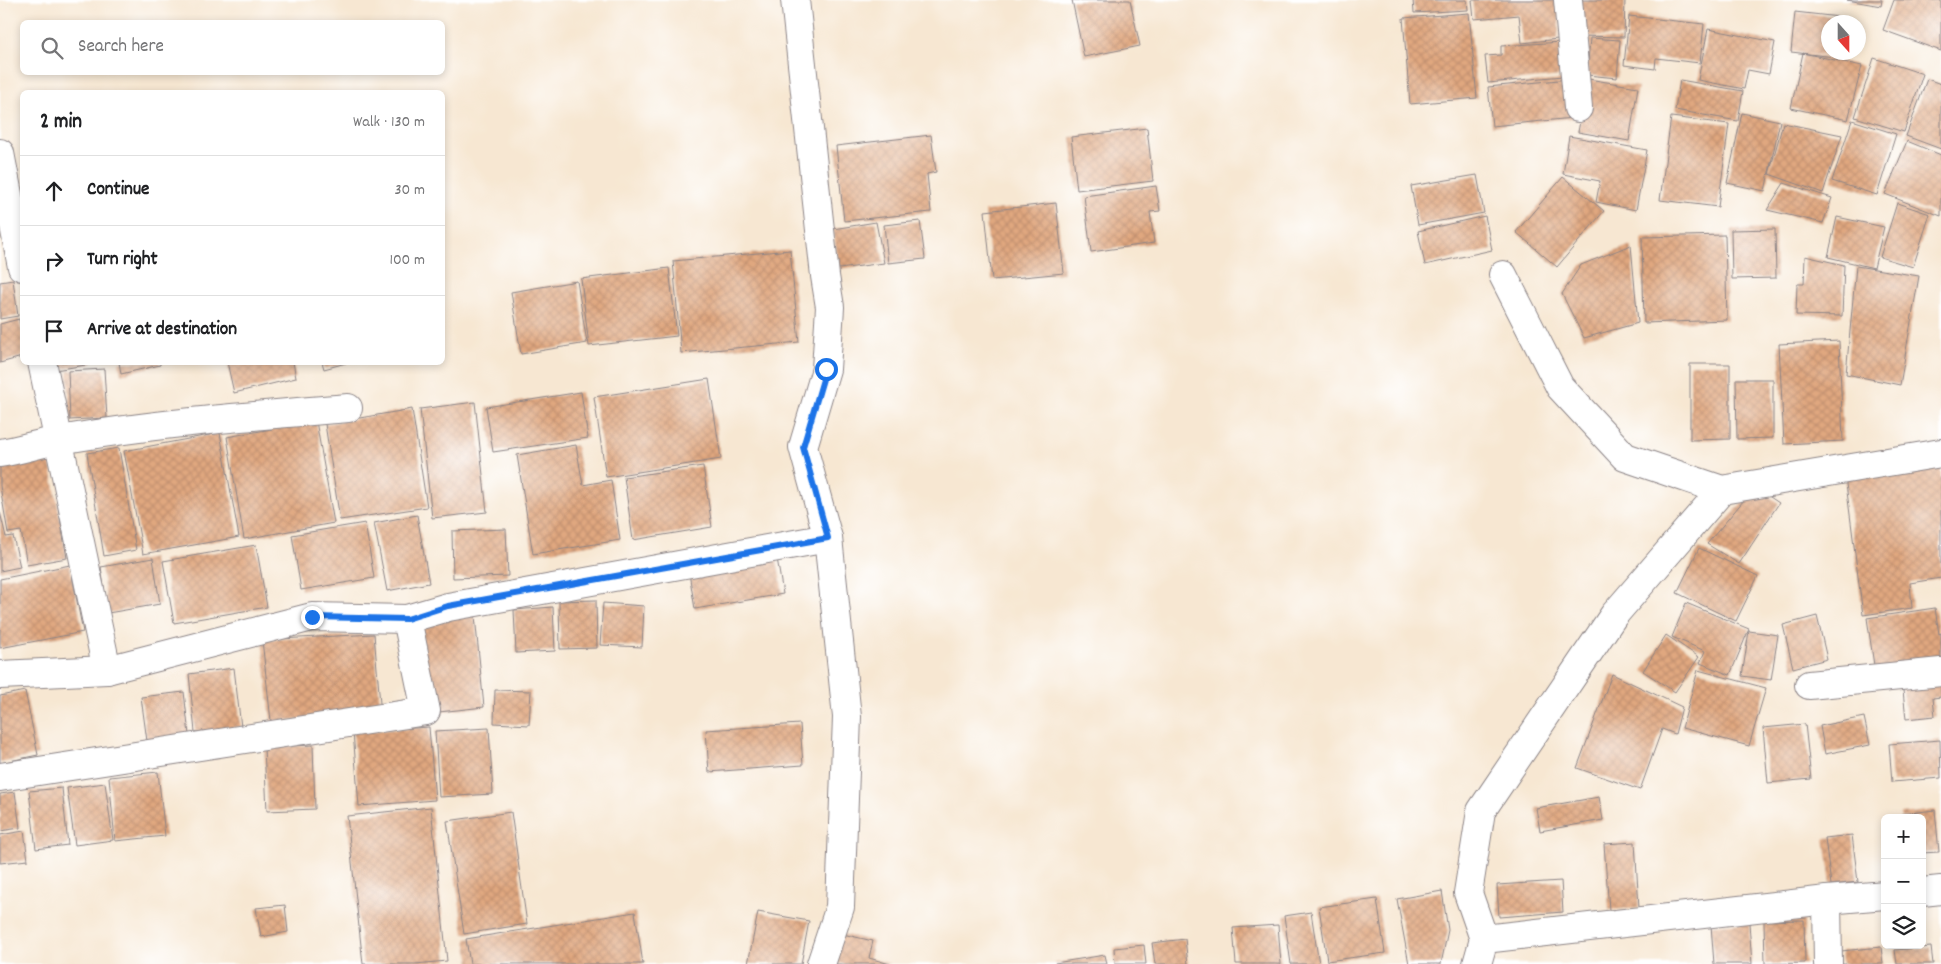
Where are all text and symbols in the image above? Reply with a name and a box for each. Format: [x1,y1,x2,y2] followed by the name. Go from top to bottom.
[1821,15,1866,60] north arrow
[20,20,445,75] search box
[38,34,66,62] icon: search
[78,34,164,61] text: Search here
[40,108,82,138] text: 2 min
[353,111,425,134] text: Walk · 130 m
[40,177,68,205] icon: ahead
[87,177,149,204] text: Continue
[395,179,425,202] text: 30 m
[40,247,68,275] icon: right
[87,247,158,274] text: Turn right
[389,249,425,272] text: 100 m
[40,317,68,345] icon: arrive
[87,317,237,344] text: Arrive at destination
[815,358,838,381] route start
[301,606,324,629] route end
[1881,814,1926,949] map controls
[1881,814,1926,859] button: +
[1881,859,1926,904] button: −
[1881,904,1926,949] button: layers

